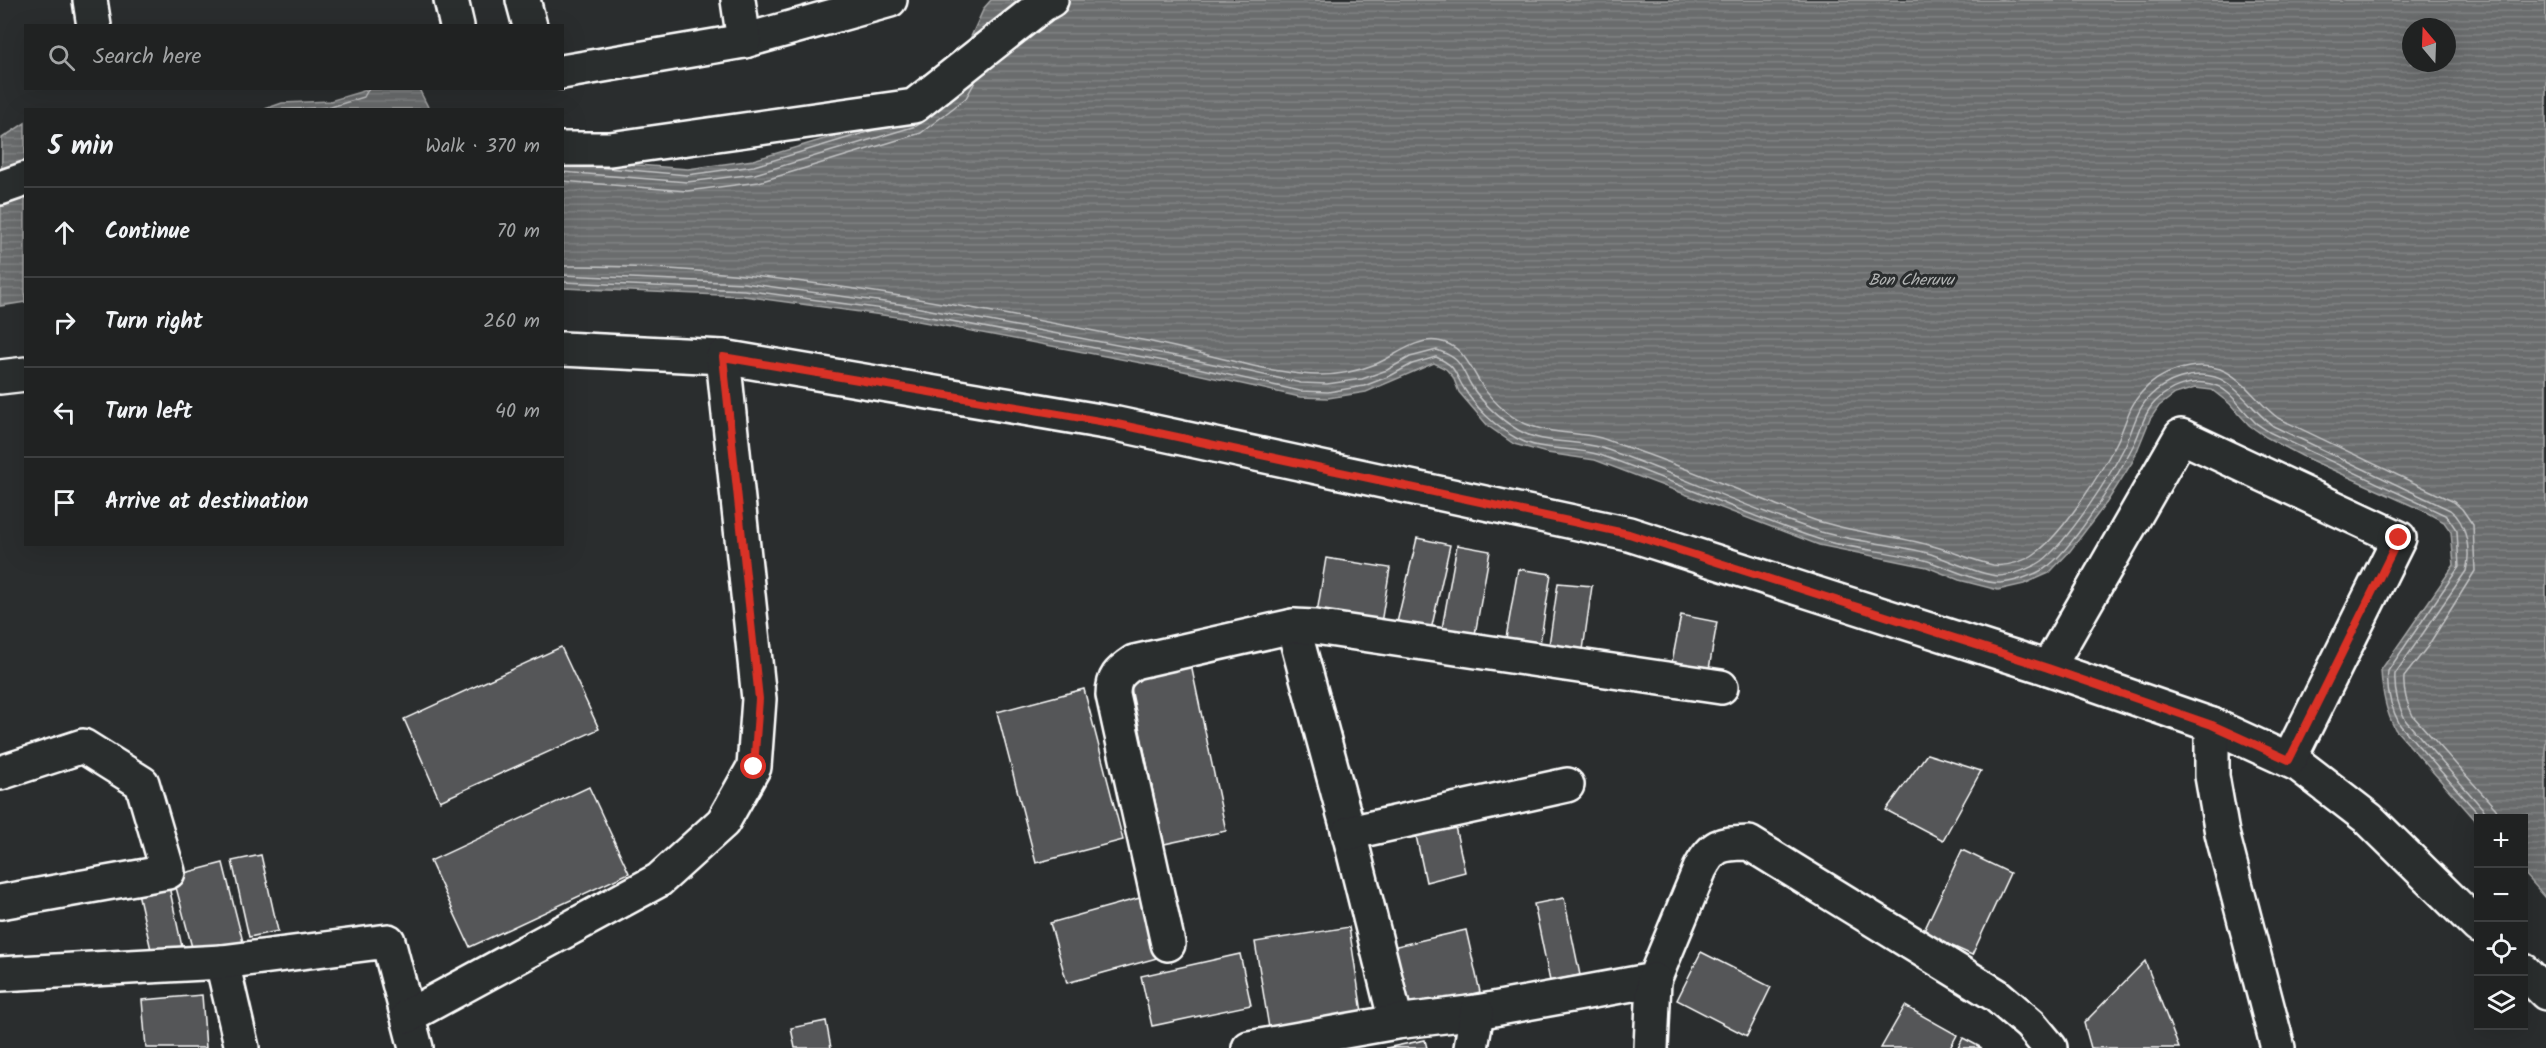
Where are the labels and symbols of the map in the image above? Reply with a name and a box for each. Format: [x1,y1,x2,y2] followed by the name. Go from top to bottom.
[2402,18,2456,72] north arrow
[1868,268,1956,293] water label: Bon Cheruvu
[2385,524,2411,550] route end
[740,753,766,779] route start

